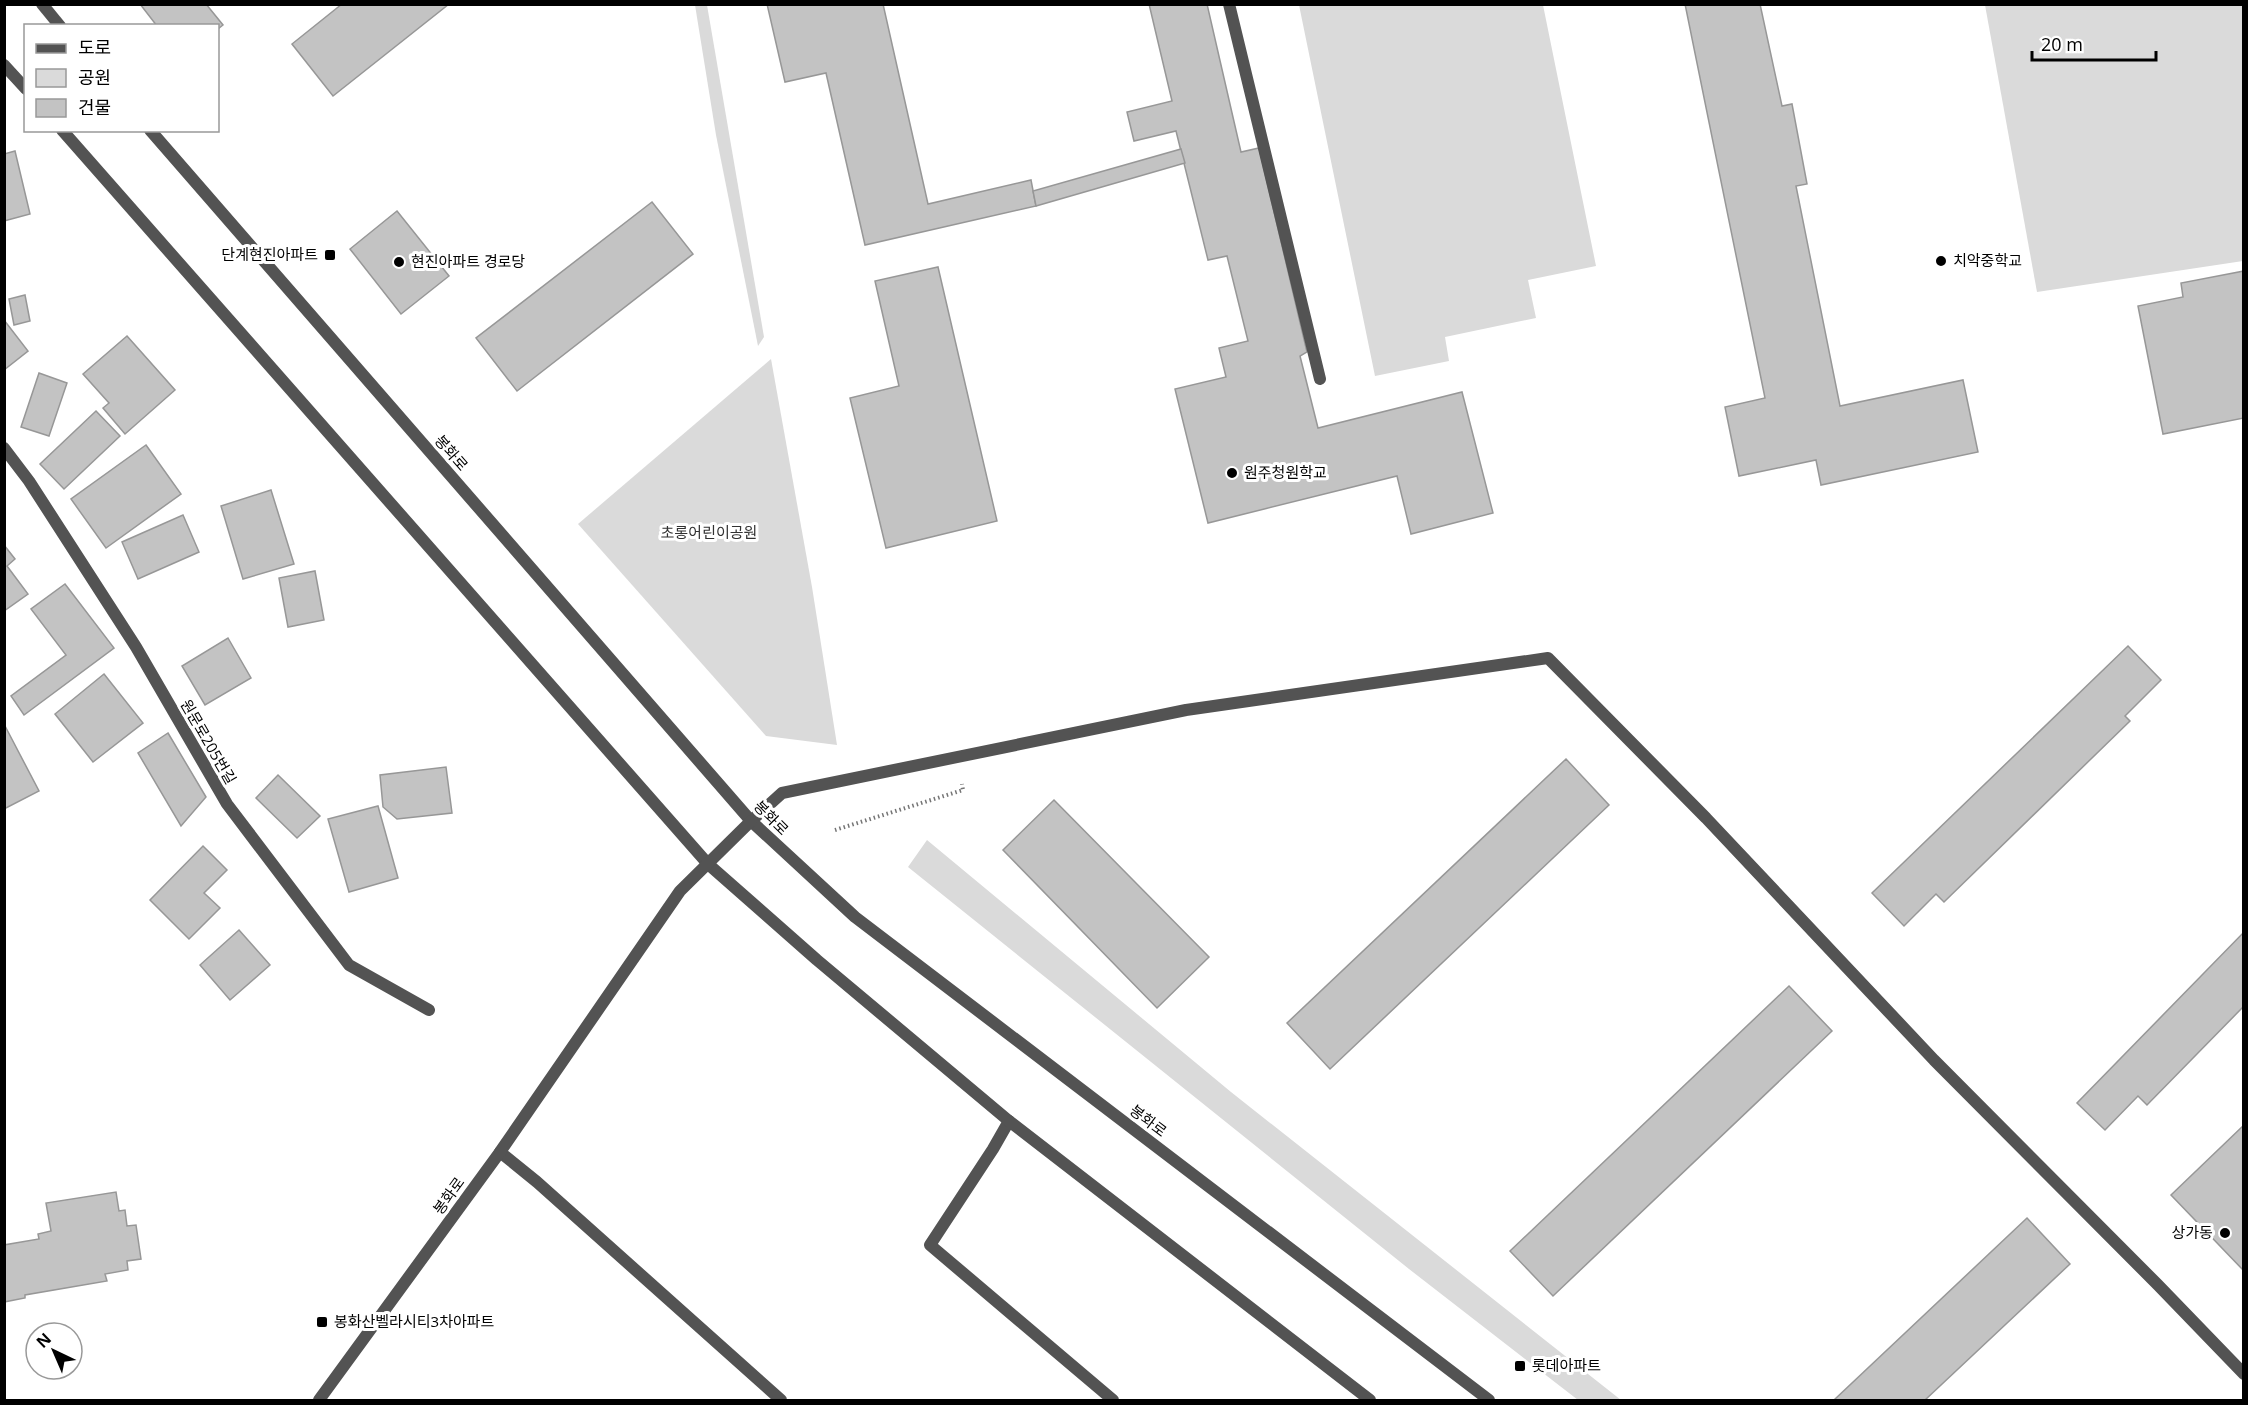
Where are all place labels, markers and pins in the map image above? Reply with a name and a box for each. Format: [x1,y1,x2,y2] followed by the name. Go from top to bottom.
[221,244,318,264] place label: 단계현진아파트
[323,248,337,262] marker: 단계현진아파트
[1953,250,2022,270] place label: 치악중학교
[411,251,525,271] place label: 현진아파트 경로당
[1934,254,1948,268] marker: 치악중학교
[392,255,406,269] marker: 현진아파트 경로당
[1244,462,1327,482] place label: 원주청원학교
[1225,466,1239,480] marker: 원주청원학교
[2172,1222,2213,1242] place label: 상가동
[2218,1226,2232,1240] marker: 상가동
[334,1311,495,1331] place label: 봉화산벨라시티3차아파트
[315,1315,329,1329] marker: 봉화산벨라시티3차아파트
[1532,1355,1601,1375] place label: 롯데아파트
[1513,1359,1527,1373] marker: 롯데아파트

